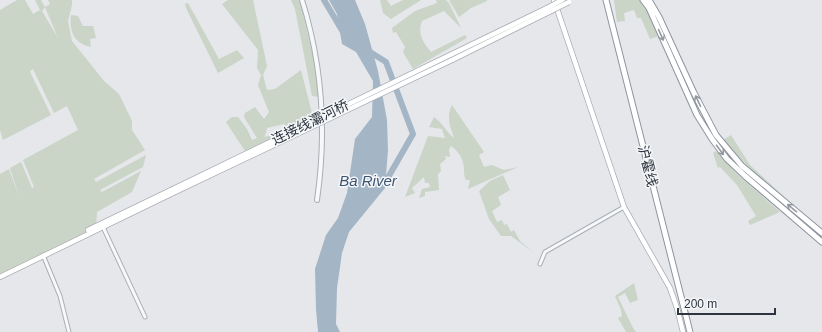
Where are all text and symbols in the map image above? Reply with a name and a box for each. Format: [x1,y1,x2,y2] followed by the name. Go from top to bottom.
[657,28,665,40] one-way arrow
[269,96,351,148] street label: 连接线灞河桥
[694,96,701,108] one-way arrow
[635,144,661,188] street label: 沪霍线
[716,144,725,155] one-way arrow
[339,172,398,189] water label: Ba River
[786,204,797,213] one-way arrow
[678,290,775,316] scale bar
[684,297,717,311] text: 200 m

